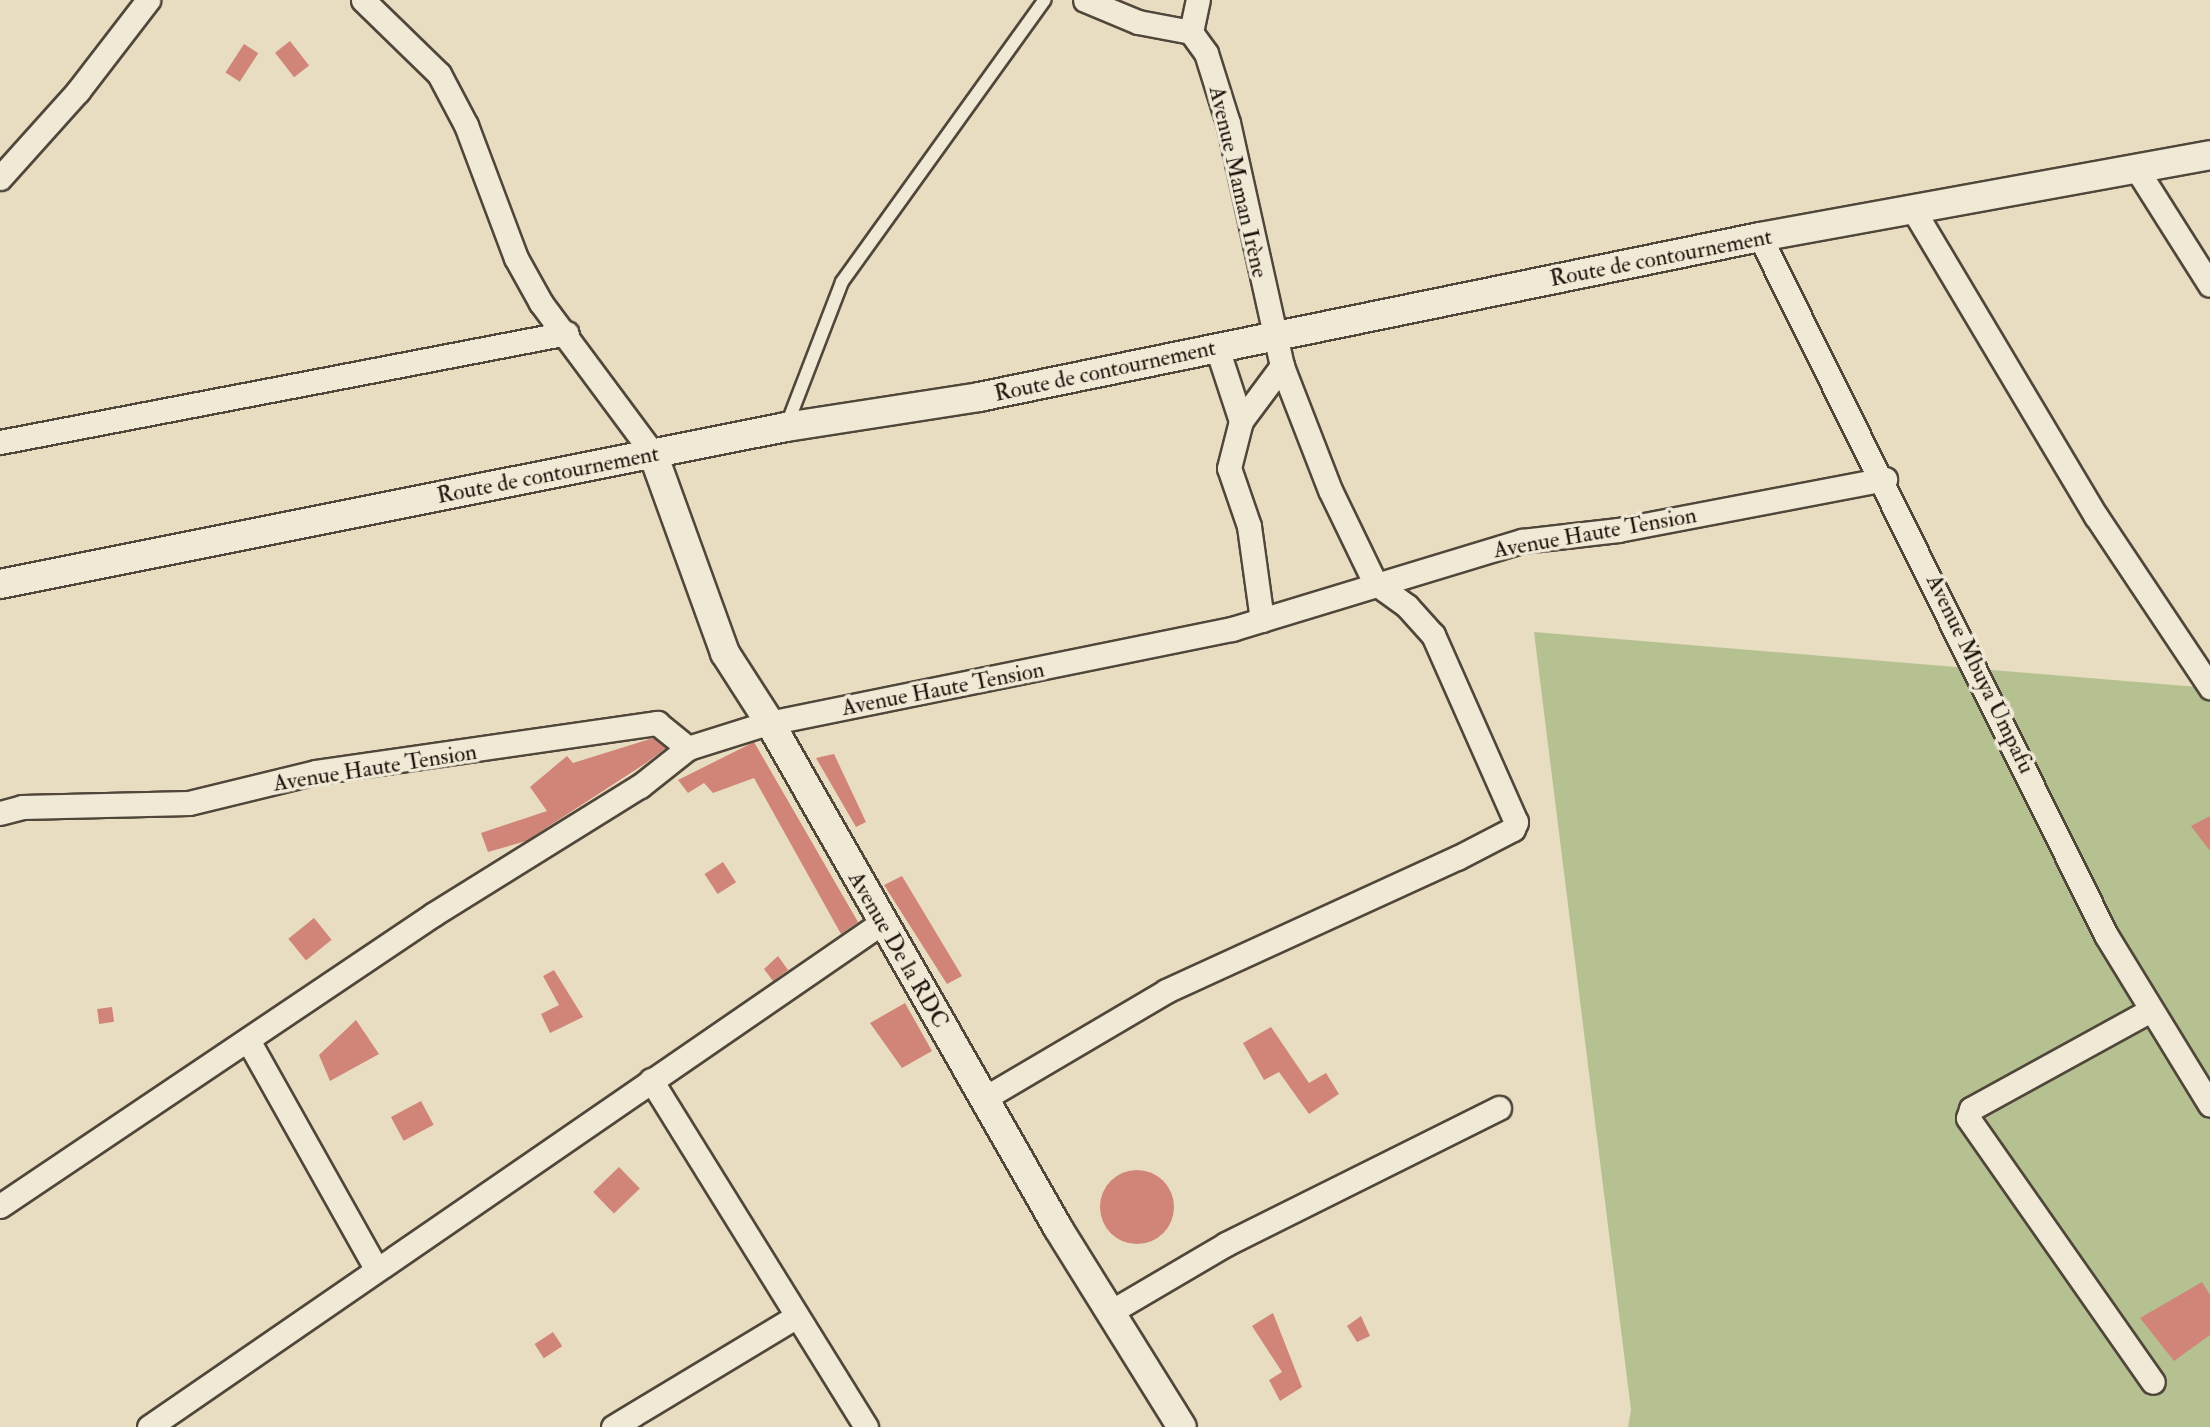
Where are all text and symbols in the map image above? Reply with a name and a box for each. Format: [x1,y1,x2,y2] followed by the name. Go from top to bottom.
[1203,83,1273,281] street label: Avenue Maman Irène
[1548,223,1774,293] street label: Route de contournement
[992,334,1218,408] street label: Route de contournement
[435,440,661,510] street label: Route de contournement
[1491,502,1699,564] street label: Avenue Haute Tension
[1920,570,2040,778] street label: Avenue Mbuya Umpafu
[839,656,1047,722] street label: Avenue Haute Tension
[271,738,479,798] street label: Avenue Haute Tension
[842,867,954,1033] street label: Avenue De la RDC

